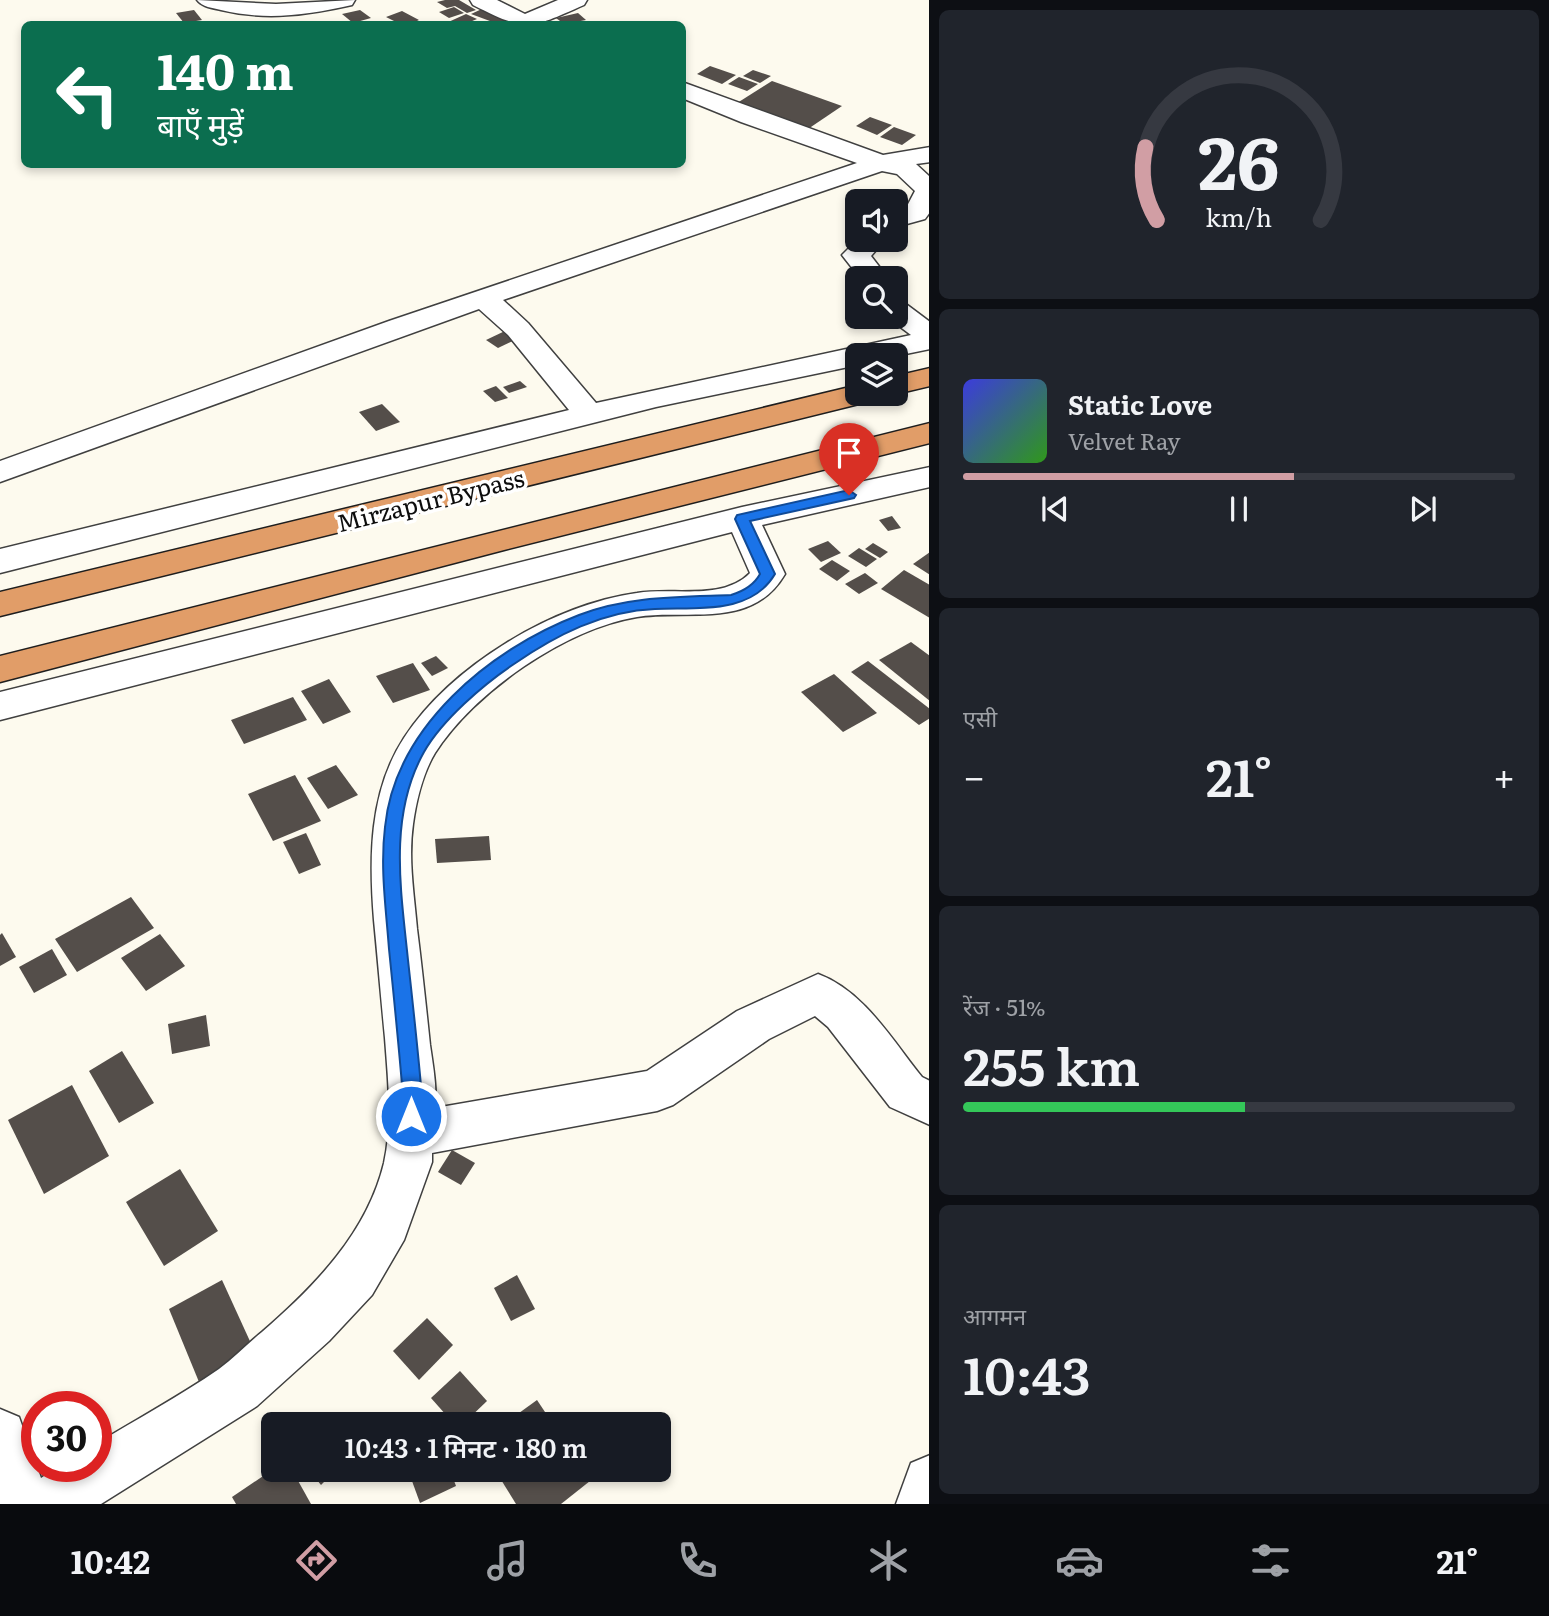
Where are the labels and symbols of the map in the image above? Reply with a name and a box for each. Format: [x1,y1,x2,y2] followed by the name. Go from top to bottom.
[819,423,879,495] pin
[333,459,528,539] street label: Mirzapur Bypass
[374,1079,448,1153] position arrow
[21,1391,112,1482] speed limit sign: 30

